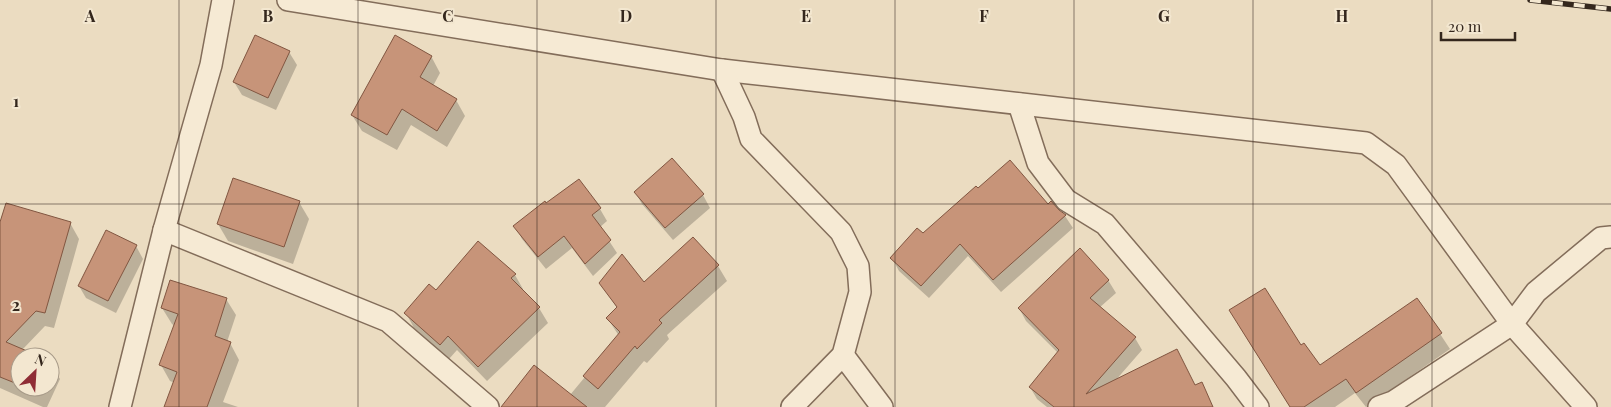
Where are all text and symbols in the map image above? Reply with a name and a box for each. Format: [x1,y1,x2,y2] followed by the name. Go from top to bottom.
[84,5,96,26] text: A
[263,5,274,26] text: B
[442,5,454,26] text: C
[620,5,632,26] text: D
[801,5,811,26] text: E
[979,5,989,26] text: F
[1158,5,1170,26] text: G
[1336,5,1349,26] text: H
[1441,10,1515,42] scale bar
[1448,16,1482,36] text: 20 m
[13,90,19,111] text: 1
[12,294,20,315] text: 2
[10,347,60,397] north arrow
[32,349,49,371] text: N

